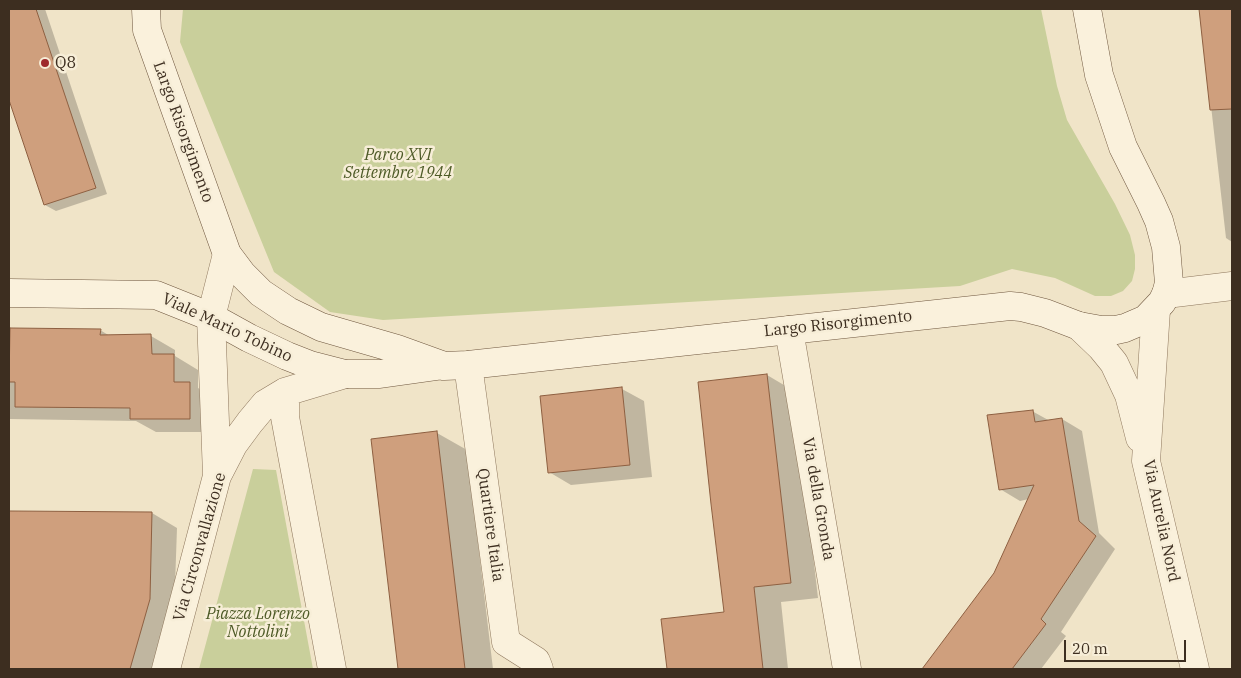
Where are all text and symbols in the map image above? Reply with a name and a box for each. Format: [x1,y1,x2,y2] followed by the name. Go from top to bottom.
[55,53,76,73] place label: Q8
[39,57,51,69] marker: Q8
[149,59,217,205] street label: Largo Risorgimento
[344,145,452,183] park label: Parco XVI Settembre 1944
[159,289,295,367] street label: Viale Mario Tobino
[763,307,913,341] street label: Largo Risorgimento
[798,436,838,562] street label: Via della Gronda
[1139,458,1183,584] street label: Via Aurelia Nord
[473,467,507,583] street label: Quartiere Italia
[170,470,230,624] street label: Via Circonvallazione
[206,604,310,642] park label: Piazza Lorenzo Nottolini
[1066,630,1188,662] scale bar
[1072,639,1108,658] text: 20 m

